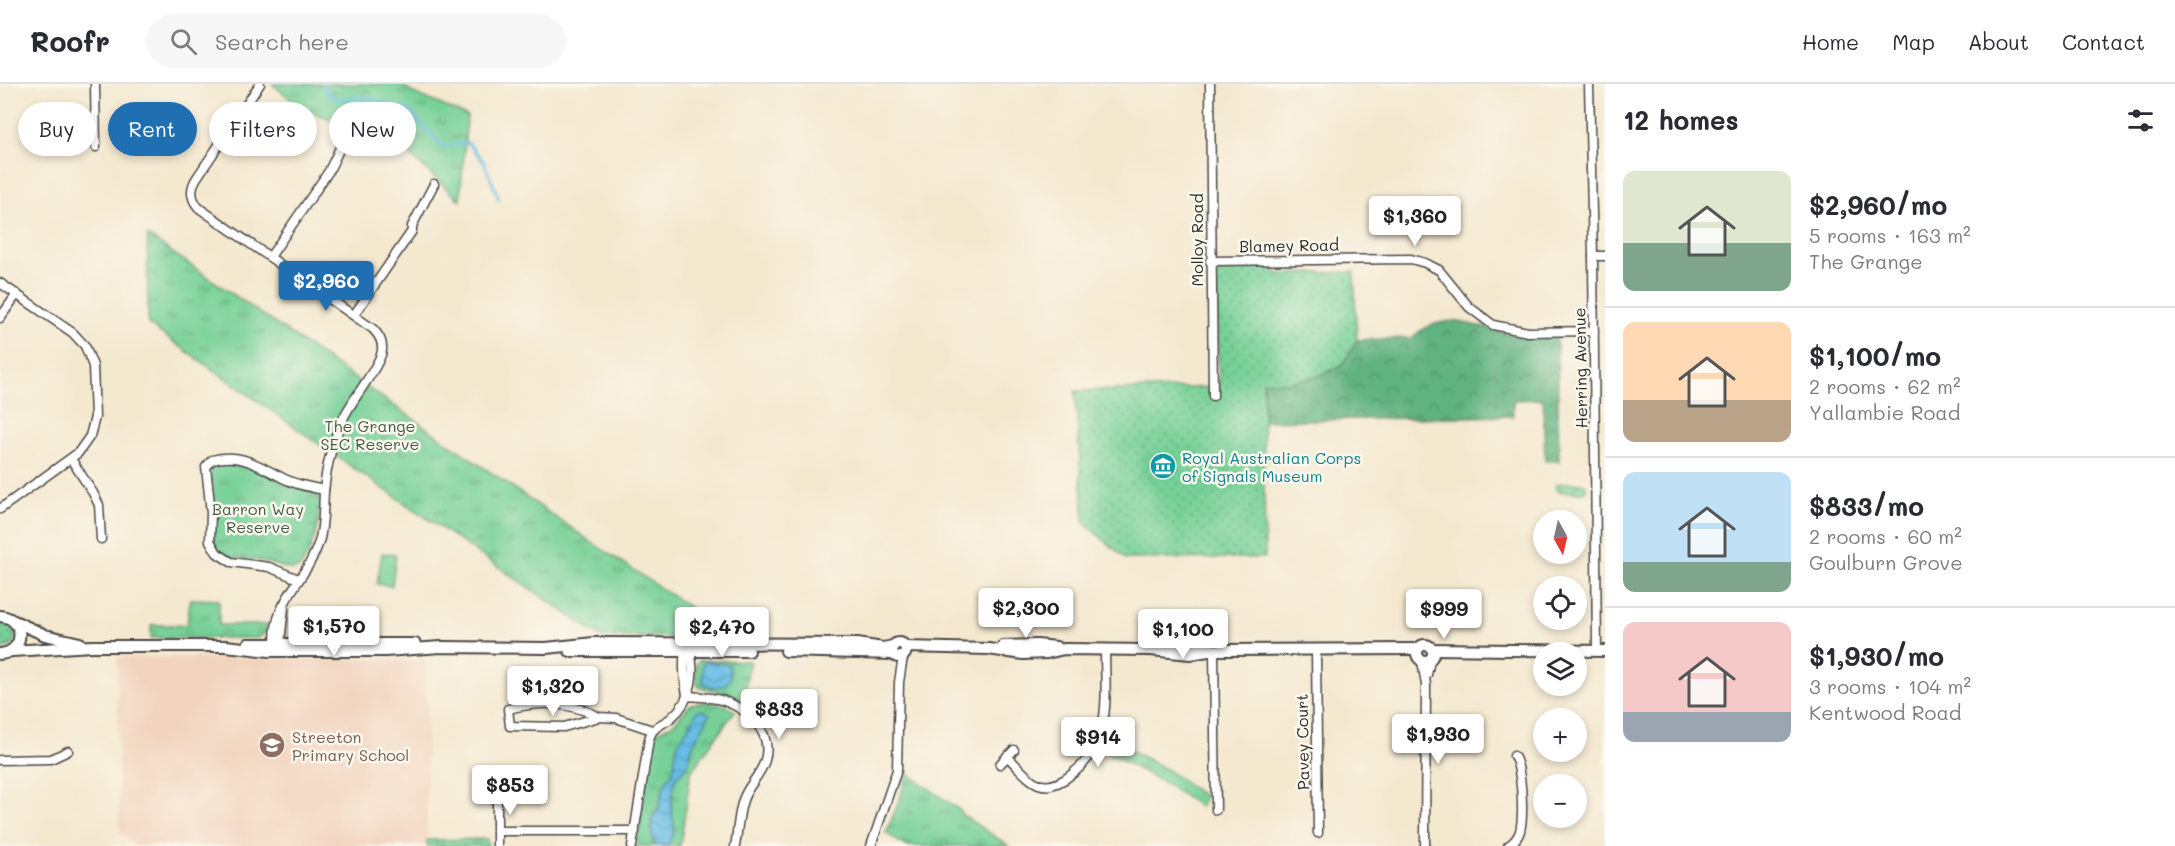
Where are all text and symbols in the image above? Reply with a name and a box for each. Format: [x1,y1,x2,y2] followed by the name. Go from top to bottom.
[146,14,566,68] search box
[30,23,110,59] text: Roofr
[167,25,200,58] icon: search
[215,27,349,56] text: Search here
[1802,28,1859,55] text: Home
[1892,28,1935,55] text: Map
[1968,28,2029,55] text: About
[2062,28,2145,55] text: Contact
[18,102,96,156] chip: Buy
[108,102,197,156] chip: Rent
[209,102,317,156] chip: Filters
[329,102,416,156] chip: New
[1623,103,1739,137] text: 12 homes
[2124,104,2157,137] icon: filters
[1809,188,1947,222] text: $2,960/mo
[1186,193,1207,287] street label: Molloy Road
[1671,195,1743,267] icon: home
[1366,196,1464,247] pin: $1,360
[1383,202,1447,228] text: $1,360
[1809,222,1971,248] text: 5 rooms · 163 m²
[1239,234,1339,256] street label: Blamey Road
[1809,248,1923,274] text: The Grange
[277,261,375,312] pin: $2,960
[293,267,359,293] text: $2,960
[1568,307,1592,429] street label: Herring Avenue
[1809,339,1941,373] text: $1,100/mo
[1671,346,1743,418] icon: home
[1809,373,1961,399] text: 2 rooms · 62 m²
[1809,399,1960,425] text: Yallambie Road
[321,415,419,454] park label: The Grange SEC Reserve
[1182,447,1361,486] place label: Royal Australian Corps of Signals Museum
[1148,451,1178,481] museum icon: Royal Australian Corps of Signals Museum
[1809,489,1924,523] text: $833/mo
[1671,496,1743,568] icon: home
[212,498,304,537] park label: Barron Way Reserve
[1533,510,1587,564] north arrow
[1533,510,1587,828] map controls
[1809,523,1962,549] text: 2 rooms · 60 m²
[1809,549,1963,575] text: Goulburn Grove
[1533,576,1587,630] button: locate
[977,588,1075,639] pin: $2,300
[1408,589,1480,640] pin: $999
[992,594,1060,620] text: $2,300
[1420,595,1468,621] text: $999
[285,606,383,657] pin: $1,570
[673,607,771,658] pin: $2,470
[1134,609,1232,660] pin: $1,100
[302,612,366,638] text: $1,570
[689,613,755,639] text: $2,470
[1152,615,1214,641] text: $1,100
[1809,639,1944,673] text: $1,930/mo
[1533,642,1587,696] button: layers
[1671,646,1743,718] icon: home
[504,666,602,717] pin: $1,320
[521,672,585,698] text: $1,320
[1809,673,1971,699] text: 3 rooms · 104 m²
[743,689,815,740] pin: $833
[1291,694,1313,790] street label: Pavey Court
[755,695,803,721] text: $833
[1809,699,1962,725] text: Kentwood Road
[1533,708,1587,762] button: +
[1389,714,1487,765] pin: $1,930
[1062,717,1134,768] pin: $914
[1406,720,1470,746] text: $1,930
[1075,723,1121,749] text: $914
[292,726,409,765] place label: Streeton Primary School
[257,730,287,760] school or university icon: Streeton Primary School
[474,765,546,816] pin: $853
[486,771,534,797] text: $853
[1533,774,1587,828] button: −

